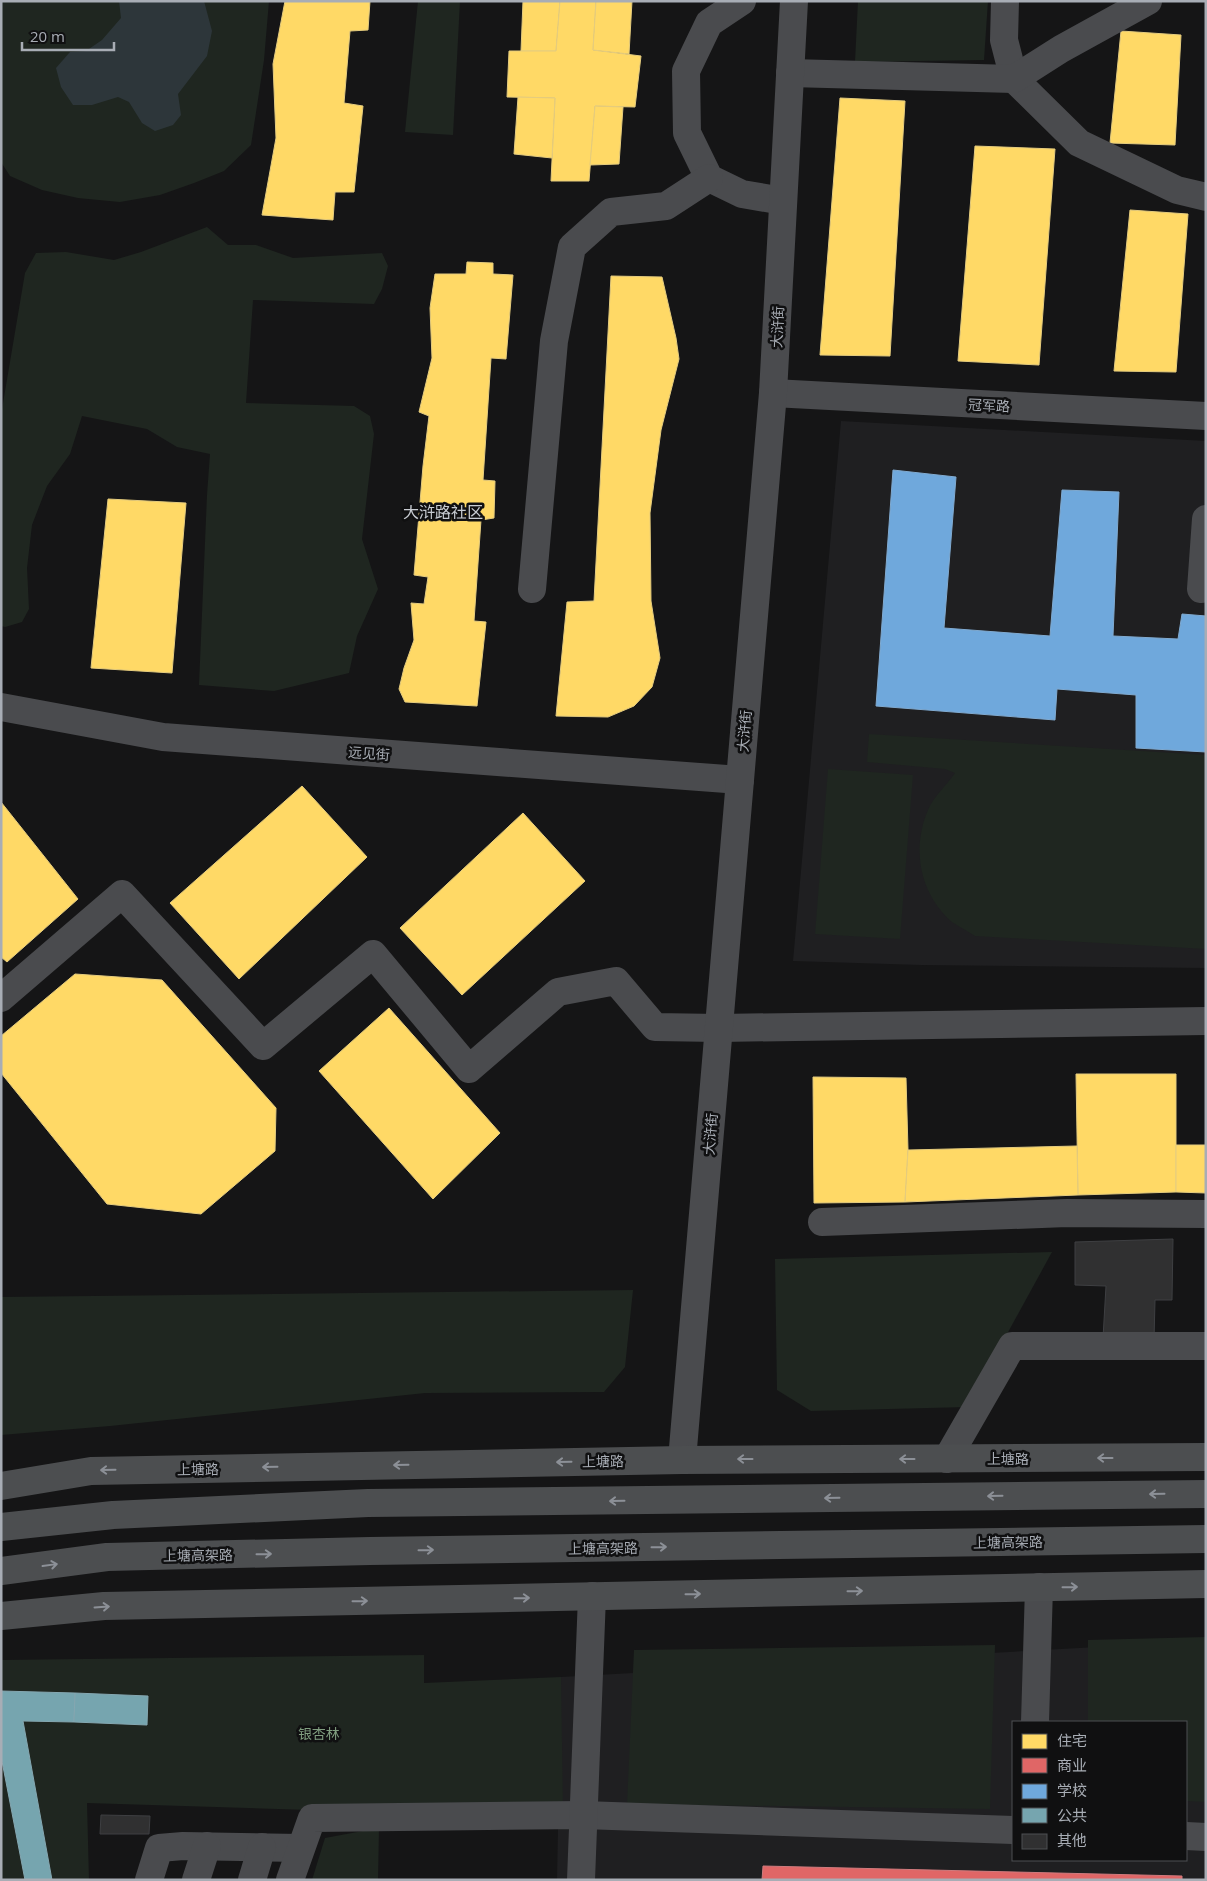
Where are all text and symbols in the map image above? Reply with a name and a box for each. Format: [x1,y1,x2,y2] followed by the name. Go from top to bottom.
[22,20,115,52] scale bar
[30,26,65,46] text: 20 m
[766,306,788,348] street label: 大浒街
[968,394,1010,416] street label: 冠军路
[403,501,483,523] district label: 大浒路社区
[733,709,755,753] street label: 大浒街
[347,742,391,764] street label: 远见街
[699,1112,721,1156] street label: 大浒街
[987,1449,1029,1468] street label: 上塘路
[582,1451,624,1471] street label: 上塘路
[1097,1453,1113,1463] one-way arrow
[899,1454,916,1464] one-way arrow
[737,1455,753,1464] one-way arrow
[556,1457,572,1467] one-way arrow
[177,1459,219,1479] street label: 上塘路
[394,1460,410,1470] one-way arrow
[262,1463,278,1472] one-way arrow
[100,1465,116,1475] one-way arrow
[1149,1489,1166,1499] one-way arrow
[987,1491,1003,1501] one-way arrow
[824,1493,840,1503] one-way arrow
[609,1496,625,1505] one-way arrow
[973,1532,1043,1552] street label: 上塘高架路
[568,1538,638,1558] street label: 上塘高架路
[650,1542,667,1552] one-way arrow
[163,1545,233,1565] street label: 上塘高架路
[418,1546,434,1555] one-way arrow
[256,1549,272,1558] one-way arrow
[41,1560,57,1570] one-way arrow
[1062,1582,1078,1592] one-way arrow
[846,1586,863,1596] one-way arrow
[685,1590,701,1599] one-way arrow
[514,1593,530,1603] one-way arrow
[351,1596,367,1606] one-way arrow
[94,1602,110,1611] one-way arrow
[1012,1721,1187,1861] legend
[298,1724,340,1743] park label: 银杏林
[1057,1730,1087,1750] text: 住宅
[1057,1755,1087,1775] text: 商业
[1057,1780,1087,1800] text: 学校
[1057,1805,1087,1825] text: 公共
[1057,1830,1087,1850] text: 其他

